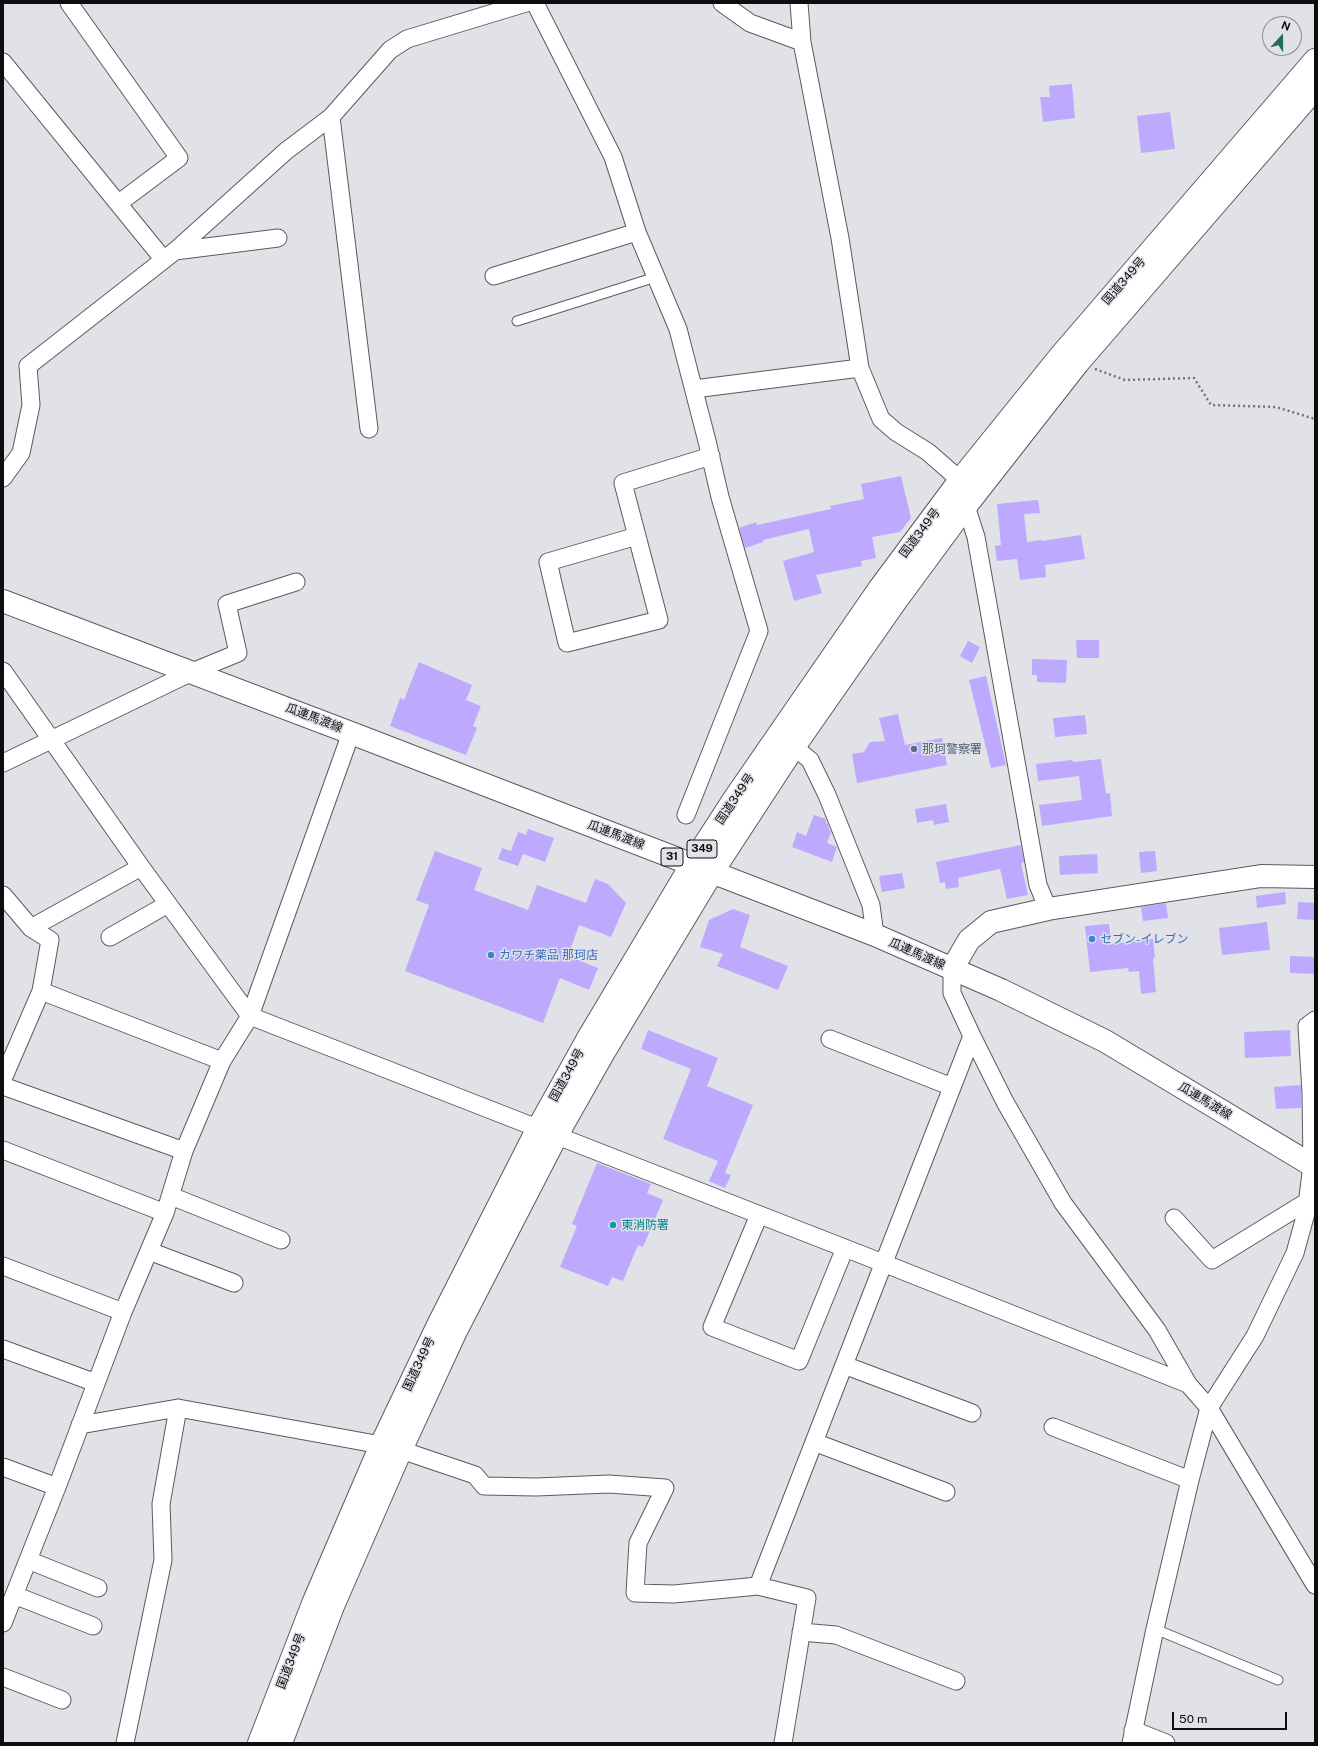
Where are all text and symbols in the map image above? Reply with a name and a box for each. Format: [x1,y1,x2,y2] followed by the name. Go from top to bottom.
[1262,16,1302,56] north arrow
[1280,19,1292,33] text: N
[1099,254,1149,308] street label: 国道349号
[897,505,943,561] street label: 国道349号
[283,701,345,735] street label: 瓜連馬渡線
[922,742,982,756] place label: 那珂警察署
[909,744,919,754] marker: 那珂警察署
[713,771,757,827] street label: 国道349号
[585,818,647,852] street label: 瓜連馬渡線
[687,840,717,858] road number: 349
[661,848,683,866] road number: 31
[1100,932,1189,946] place label: セブン-イレブン
[1087,934,1097,944] marker: セブン-イレブン
[887,935,947,973] street label: 瓜連馬渡線
[499,948,598,962] place label: カワチ薬品 那珂店
[486,950,496,960] marker: カワチ薬品 那珂店
[547,1046,587,1104] street label: 国道349号
[1176,1079,1234,1123] street label: 瓜連馬渡線
[621,1218,669,1232] place label: 東消防署
[608,1220,618,1230] marker: 東消防署
[400,1334,438,1394] street label: 国道349号
[274,1631,308,1691] street label: 国道349号
[1174,1704,1289,1730] scale bar
[1179,1712,1207,1726] text: 50 m

